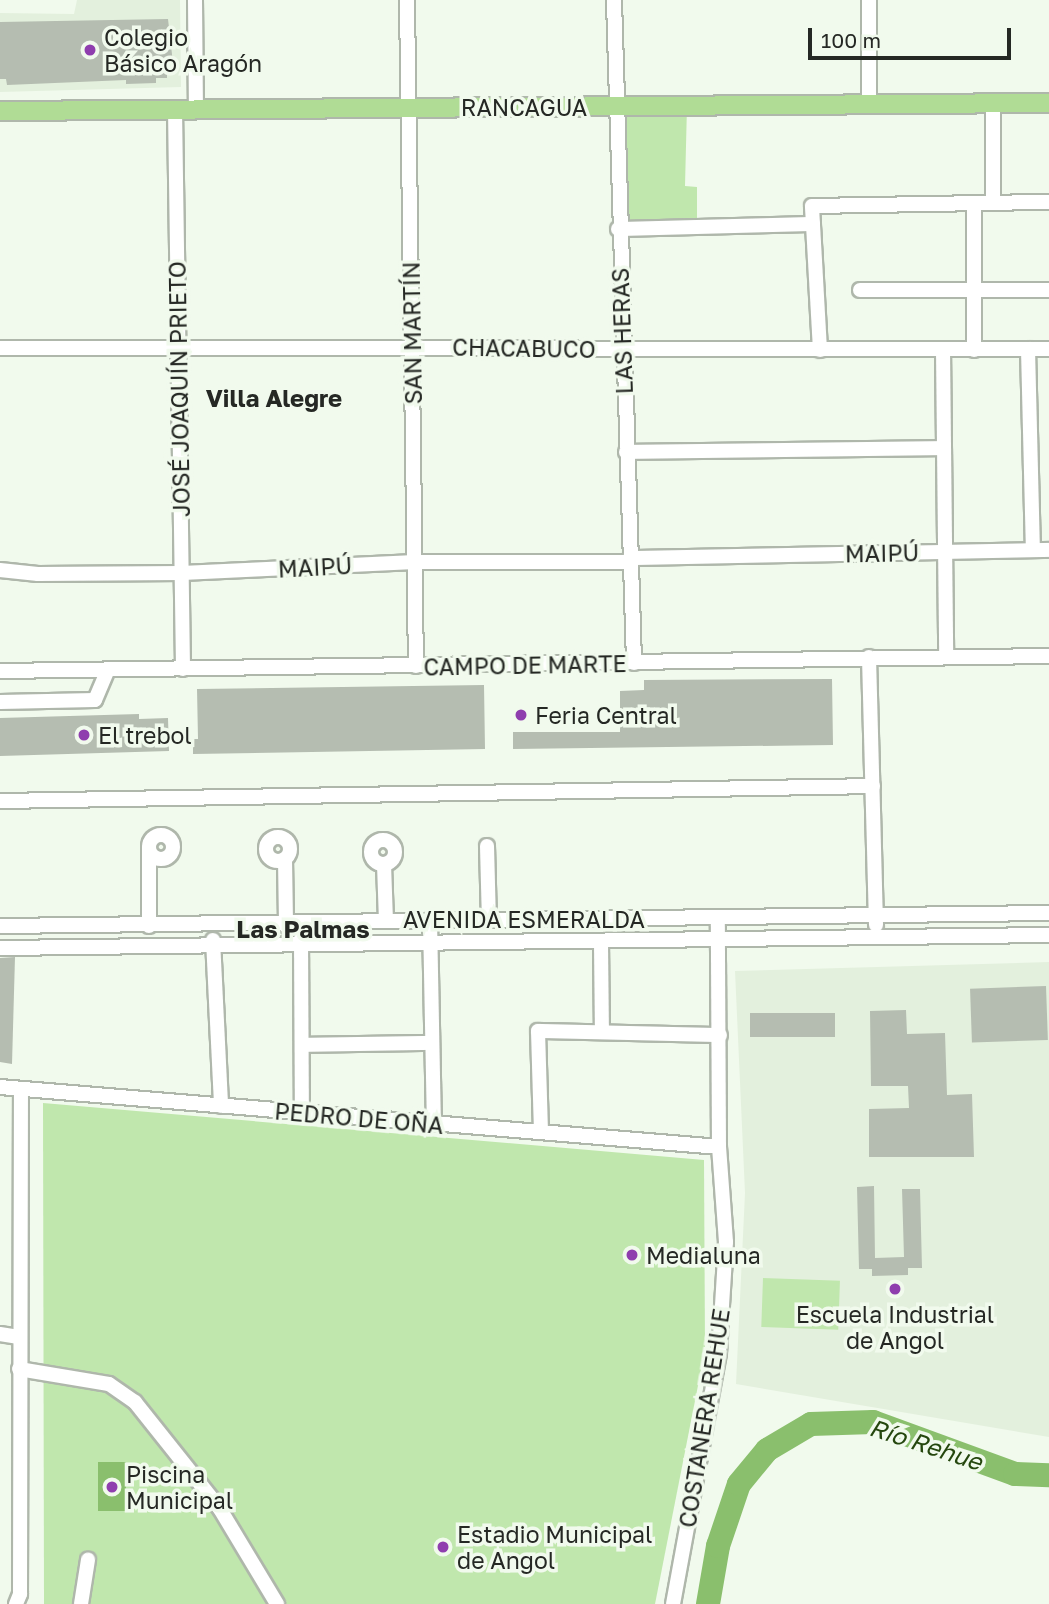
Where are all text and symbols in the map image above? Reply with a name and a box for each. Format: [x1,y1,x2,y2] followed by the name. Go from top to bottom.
[811,14,1014,58] scale bar
[104,23,262,77] place label: Colegio Básico Aragón
[821,27,881,53] text: 100 m
[82,42,98,58] marker: Colegio Básico Aragón
[461,93,587,121] street label: RANCAGUA
[163,261,195,517] street label: JOSÉ JOAQUÍN PRIETO
[397,261,427,405] street label: SAN MARTÍN
[606,267,638,395] street label: LAS HERAS
[452,333,596,363] street label: CHACABUCO
[206,384,342,412] district label: Villa Alegre
[845,539,919,567] street label: MAIPÚ
[277,551,353,583] street label: MAIPÚ
[423,649,627,681] street label: CAMPO DE MARTE
[535,701,677,729] place label: Feria Central
[513,707,529,723] marker: Feria Central
[98,721,192,749] place label: El trebol
[76,727,92,743] marker: El trebol
[403,905,645,933] street label: AVENIDA ESMERALDA
[236,915,370,943] district label: Las Palmas
[273,1097,445,1139] street label: PEDRO DE OÑA
[646,1241,761,1269] place label: Medialuna
[624,1247,640,1263] marker: Medialuna
[887,1281,903,1297] marker: Escuela Industrial de Angol
[796,1300,994,1354] place label: Escuela Industrial de Angol
[673,1307,735,1529] street label: COSTANERA REHUE
[866,1412,986,1476] water label: Río Rehue
[126,1460,233,1514] place label: Piscina Municipal
[104,1479,120,1495] marker: Piscina Municipal
[457,1520,652,1574] place label: Estadio Municipal de Angol
[435,1539,451,1555] marker: Estadio Municipal de Angol

